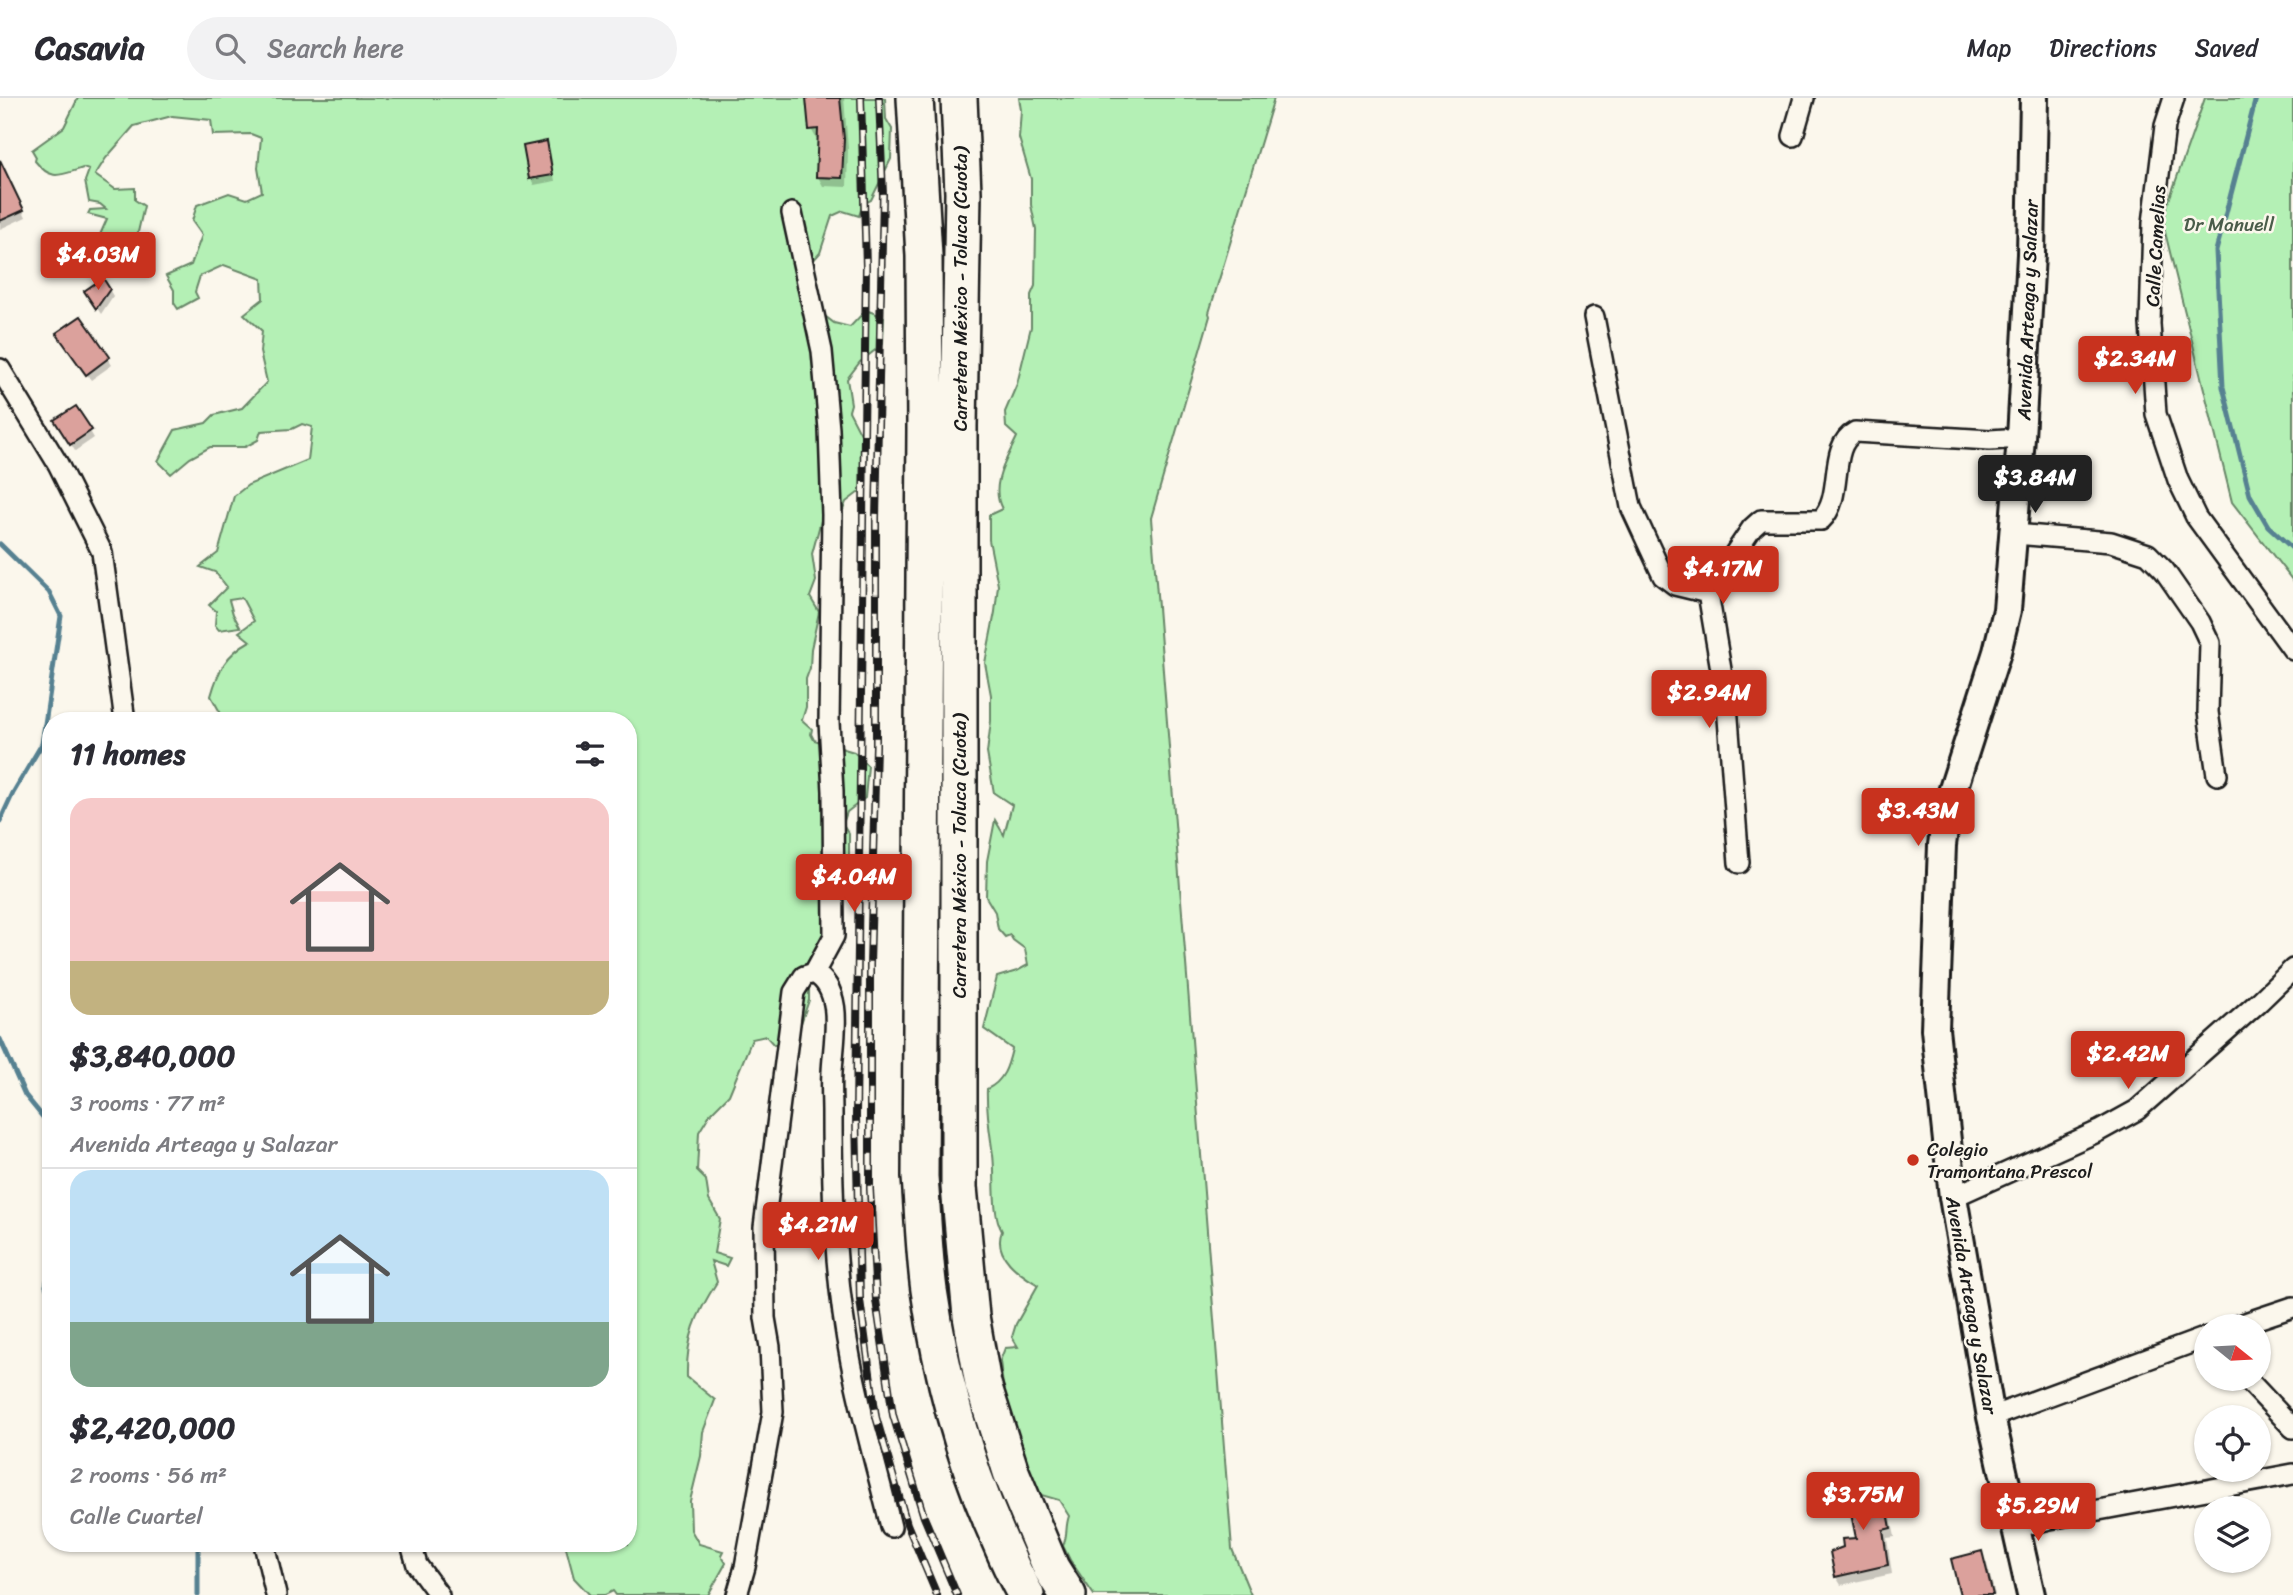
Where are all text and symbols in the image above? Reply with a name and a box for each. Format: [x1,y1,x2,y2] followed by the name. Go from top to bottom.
[187,17,677,80] search box
[35,19,145,77] text: Casavia
[267,25,404,71] text: Search here
[1967,27,2011,69] text: Map
[2049,27,2157,69] text: Directions
[2195,27,2258,69] text: Saved
[211,29,249,67] icon: search
[944,145,977,431] street label: Carretera México - Toluca (Cuota)
[2136,184,2175,308] street label: Calle Camelias
[2007,198,2048,422] street label: Avenida Arteaga y Salazar
[2184,208,2275,241] park label: Dr Manuell
[41,232,155,292] pin: $4.03M
[57,234,139,275] text: $4.03M
[2078,336,2192,396] pin: $2.34M
[2094,338,2176,379] text: $2.34M
[1978,456,2092,515] pin: $3.84M
[1994,457,2076,498] text: $3.84M
[1666,546,1780,606] pin: $4.17M
[1684,548,1762,589] text: $4.17M
[1652,670,1766,730] pin: $2.94M
[1668,672,1750,713] text: $2.94M
[943,712,976,998] street label: Carretera México - Toluca (Cuota)
[70,727,185,781] text: 11 homes
[571,735,609,773] icon: filters
[1861,788,1975,848] pin: $3.43M
[1878,790,1958,831] text: $3.43M
[277,844,403,970] icon: home
[797,854,911,914] pin: $4.04M
[812,856,896,897] text: $4.04M
[70,1029,235,1083] text: $3,840,000
[2071,1032,2185,1091] pin: $2.42M
[2087,1033,2169,1074] text: $2.42M
[70,1083,226,1124] text: 3 rooms · 77 m²
[70,1124,337,1165] text: Avenida Arteaga y Salazar
[1927,1133,2093,1188] place label: Colegio Tramontana Prescol
[1905,1152,1921,1168] marker: Colegio Tramontana Prescol
[1936,1193,2007,1418] street label: Avenida Arteaga y Salazar
[761,1202,875,1262] pin: $4.21M
[779,1204,857,1245] text: $4.21M
[277,1216,403,1342] icon: home
[2194,1314,2272,1391] north arrow
[2194,1314,2271,1573] map controls
[70,1401,236,1455] text: $2,420,000
[2194,1405,2271,1482] button: locate
[70,1455,227,1496] text: 2 rooms · 56 m²
[1806,1472,1920,1532] pin: $3.75M
[1822,1474,1904,1515] text: $3.75M
[1981,1484,2095,1543] pin: $5.29M
[1997,1485,2079,1526] text: $5.29M
[70,1496,203,1537] text: Calle Cuartel
[2194,1496,2271,1573] button: layers

